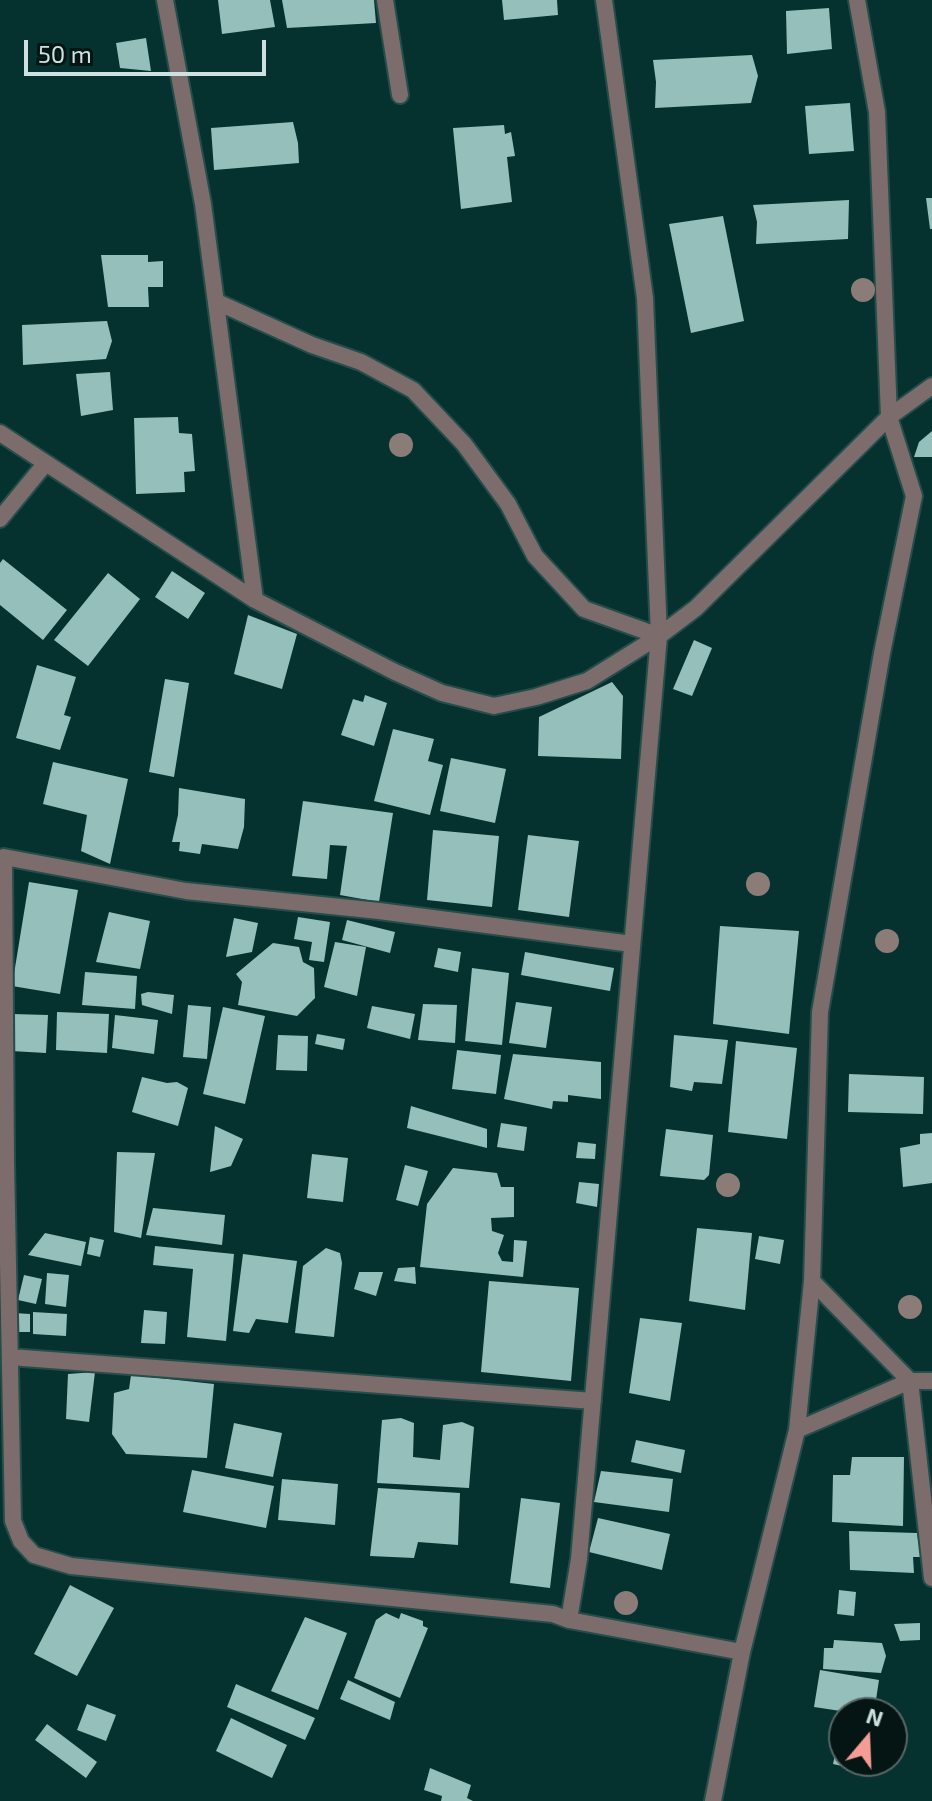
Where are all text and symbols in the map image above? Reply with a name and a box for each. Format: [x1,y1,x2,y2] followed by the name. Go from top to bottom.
[28,24,270,74] scale bar
[38,39,92,68] text: 50 m
[828,1697,908,1777] north arrow
[863,1701,887,1731] text: N

